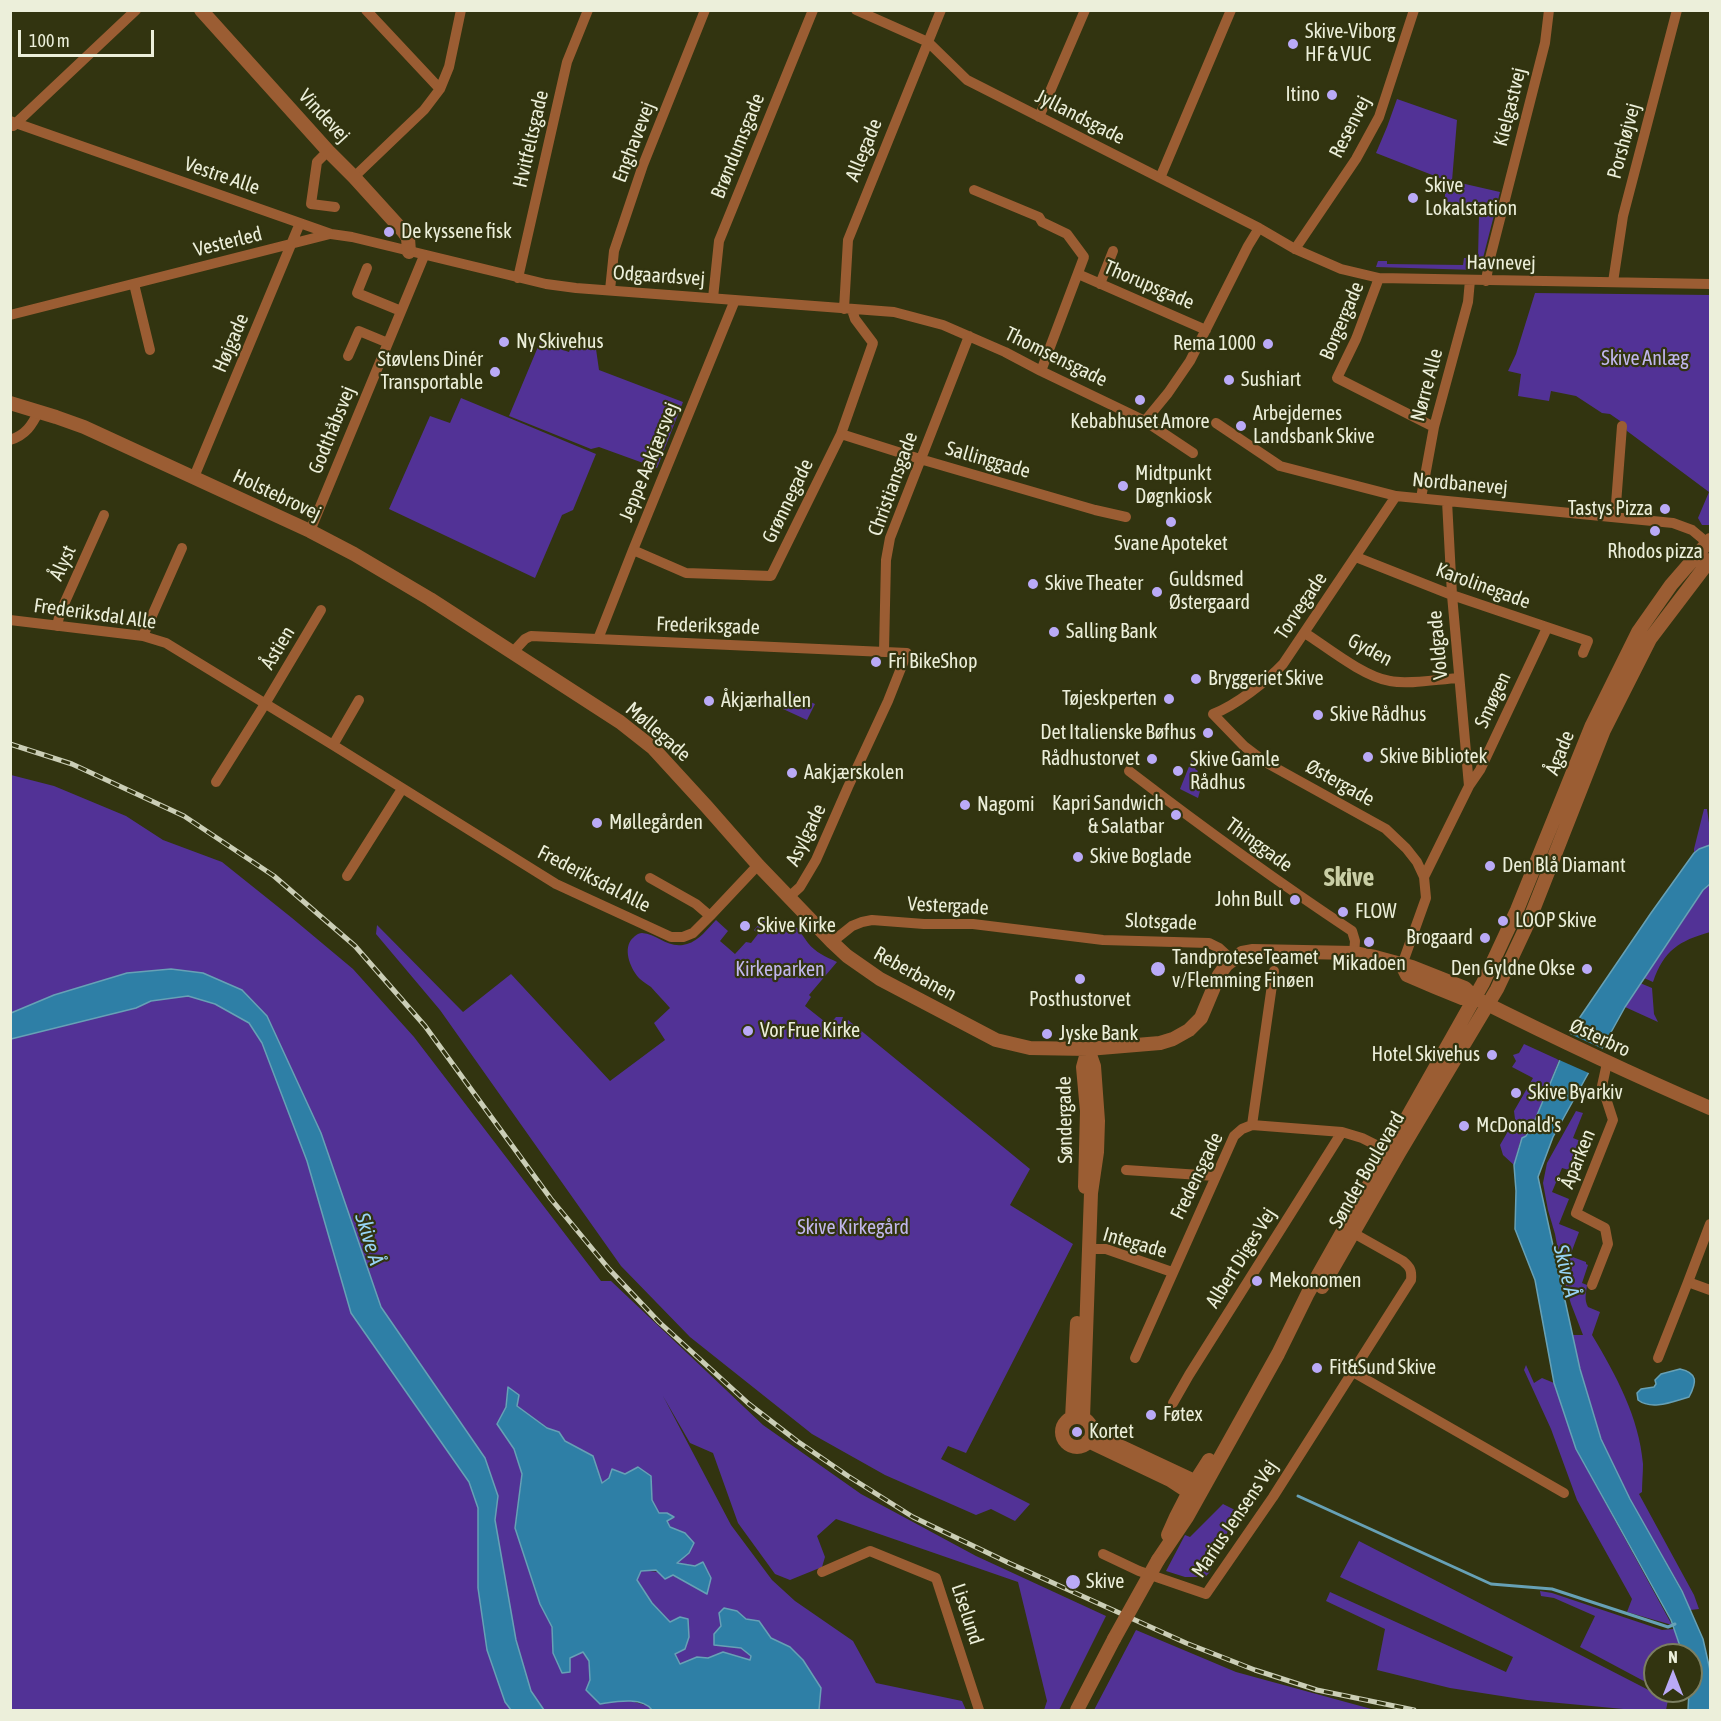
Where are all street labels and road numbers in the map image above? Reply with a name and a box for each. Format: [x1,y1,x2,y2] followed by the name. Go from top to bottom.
[1489,65,1531,149] street label: Kielgastvej
[293,84,355,148] street label: Vindevej
[1031,84,1129,150] street label: Jyllandsgade
[508,88,554,190] street label: Hvitfeltsgade
[706,90,770,202] street label: Brøndumsgade
[1324,92,1376,162] street label: Resenvej
[608,98,660,186] street label: Enghavevej
[1602,101,1646,181] street label: Porshøjvej
[841,115,887,185] street label: Allegade
[181,152,263,200] street label: Vestre Alle
[191,222,265,262] street label: Vesterled
[1466,250,1536,276] street label: Havnevej
[1100,255,1198,315] street label: Thorupsgade
[612,261,706,291] street label: Odgaardsvej
[1315,278,1369,364] street label: Borgergade
[208,310,254,376] street label: Højgade
[1001,322,1111,392] street label: Thomsensgade
[1406,346,1448,424] street label: Nørre Alle
[304,383,360,477] street label: Godthåbsvej
[614,399,684,525] street label: Jeppe Aakjærsvej
[863,429,923,539] street label: Christiansgade
[943,436,1033,484] street label: Sallinggade
[757,455,819,547] street label: Grønnegade
[229,464,325,526] street label: Holstebrovej
[1411,468,1509,500] street label: Nordbanevej
[45,542,81,584] street label: Ålyst
[1433,558,1533,614] street label: Karolinegade
[1270,568,1332,644] street label: Torvegade
[32,594,158,634] street label: Frederiksdal Alle
[1423,609,1453,681] street label: Voldgade
[656,612,760,640] street label: Frederiksgade
[256,622,300,674] street label: Åstien
[1344,628,1396,672] street label: Gyden
[1470,668,1516,732] street label: Smøgen
[621,697,695,767] street label: Møllegade
[1540,727,1580,779] street label: Ågade
[1301,754,1379,812] street label: Østergade
[781,800,831,870] street label: Asylgade
[1221,813,1297,877] street label: Thinggade
[534,840,654,918] street label: Frederiksdal Alle
[907,892,989,920] street label: Vestergade
[1125,909,1197,935] street label: Slotsgade
[869,941,961,1007] street label: Reberbanen
[1566,1014,1634,1062] street label: Østerbro
[1052,1076,1078,1164] street label: Søndergade
[1324,1108,1410,1232] street label: Sønder Boulevard
[1555,1126,1601,1192] street label: Åparken
[1166,1129,1228,1223] street label: Fredensgade
[1201,1203,1281,1313] street label: Albert Diges Vej
[1100,1222,1170,1264] street label: Integade
[1187,1456,1283,1582] street label: Marius Jensens Vej
[946,1581,988,1647] street label: Liselund

